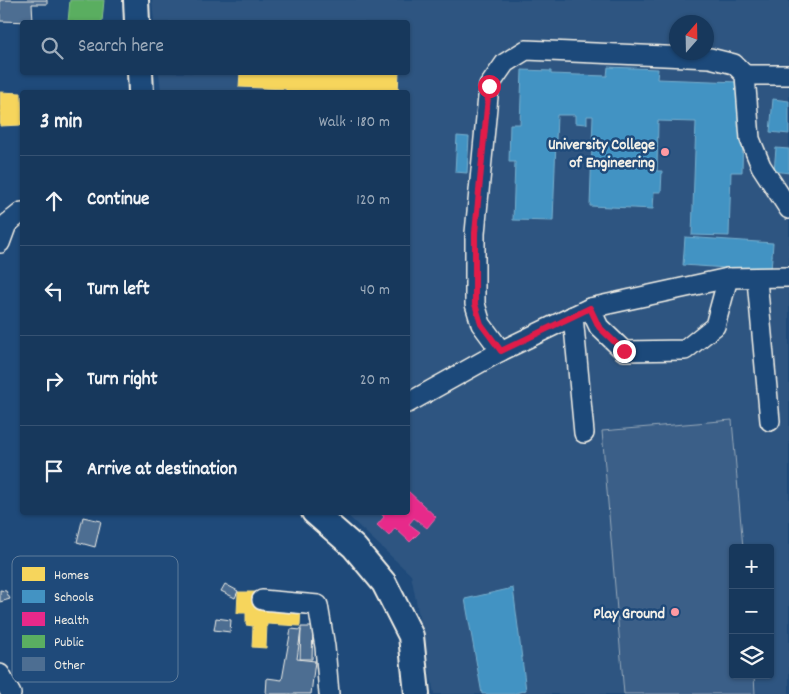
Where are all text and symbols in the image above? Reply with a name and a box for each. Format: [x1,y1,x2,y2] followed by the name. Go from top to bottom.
[669,15,714,60] north arrow
[20,20,410,75] search box
[38,34,66,62] icon: search
[78,34,164,61] text: Search here
[478,75,501,98] route start
[40,108,82,138] text: 3 min
[319,111,390,134] text: Walk · 180 m
[548,134,655,175] place label: University College of Engineering
[659,146,671,158] marker: University College of Engineering
[40,187,68,215] icon: ahead
[87,187,149,214] text: Continue
[356,189,390,212] text: 120 m
[40,277,68,305] icon: left
[87,277,150,304] text: Turn left
[360,279,390,302] text: 40 m
[613,340,636,363] route end
[40,367,68,395] icon: right
[87,367,158,394] text: Turn right
[360,369,390,392] text: 20 m
[40,457,68,485] icon: arrive
[87,457,237,484] text: Arrive at destination
[729,544,774,679] map controls
[729,544,774,589] button: +
[12,556,178,682] legend
[54,566,89,586] text: Homes
[54,588,94,608] text: Schools
[729,589,774,634] button: −
[593,603,665,626] place label: Play Ground
[669,606,681,618] marker: Play Ground
[54,611,89,631] text: Health
[54,633,84,653] text: Public
[729,634,774,679] button: layers
[54,656,86,676] text: Other

